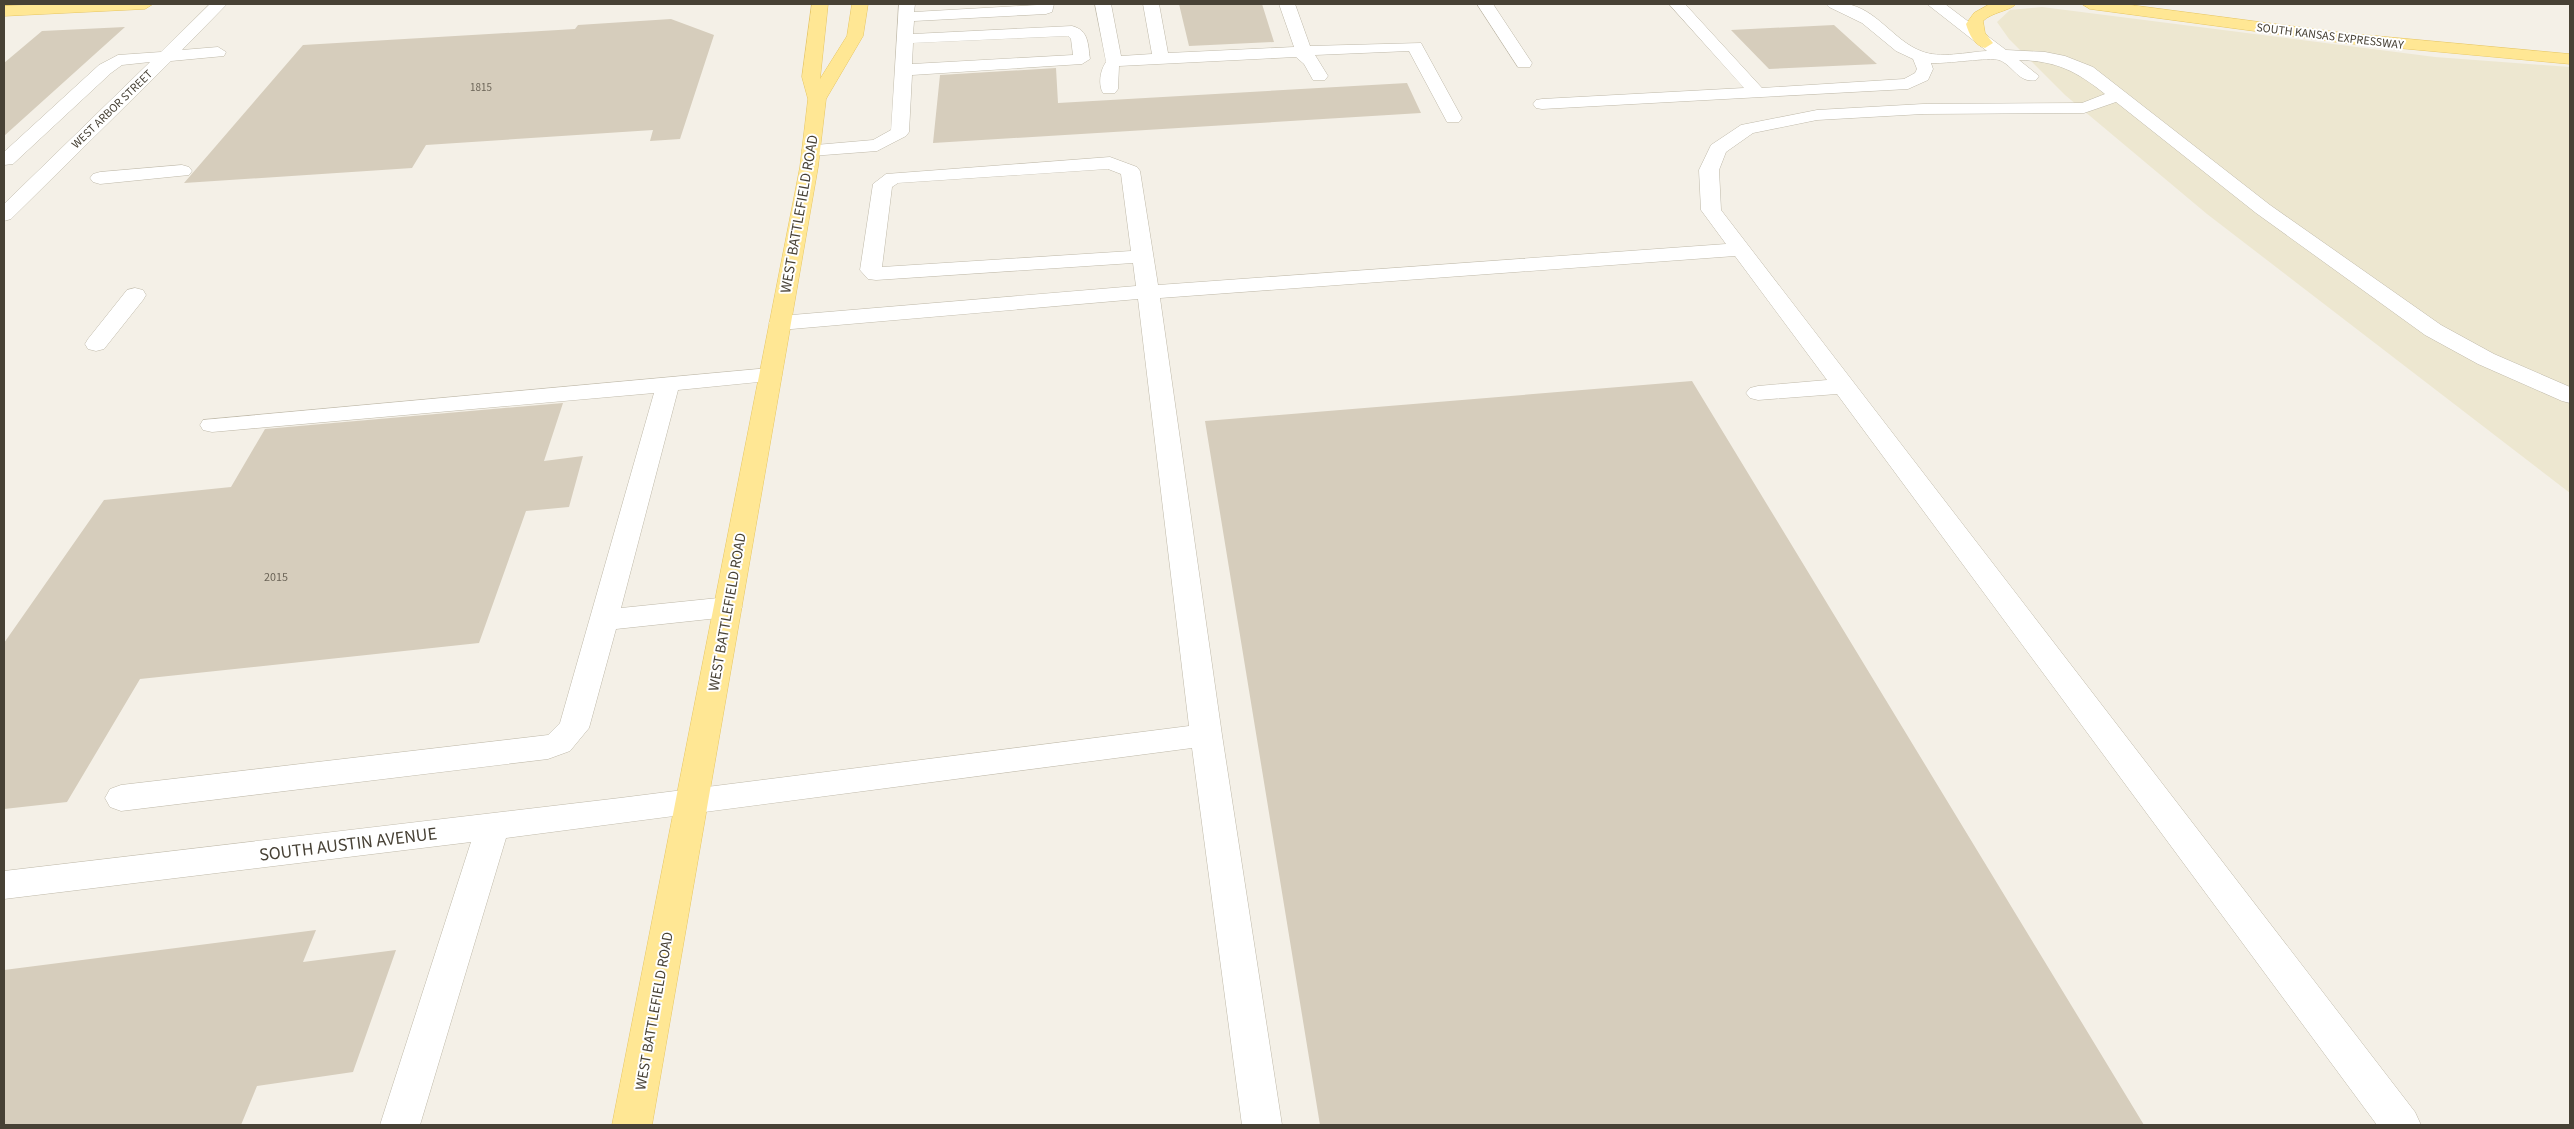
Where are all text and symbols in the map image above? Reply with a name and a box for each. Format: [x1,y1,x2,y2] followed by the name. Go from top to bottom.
[2255,19,2405,54] street label: SOUTH KANSAS EXPRESSWAY
[68,66,157,153] street label: WEST ARBOR STREET
[470,80,492,95] house number: 1815
[775,133,824,295] street label: WEST BATTLEFIELD ROAD
[703,531,752,693] street label: WEST BATTLEFIELD ROAD
[264,569,288,586] house number: 2015
[258,821,438,868] street label: SOUTH AUSTIN AVENUE
[630,930,679,1092] street label: WEST BATTLEFIELD ROAD

